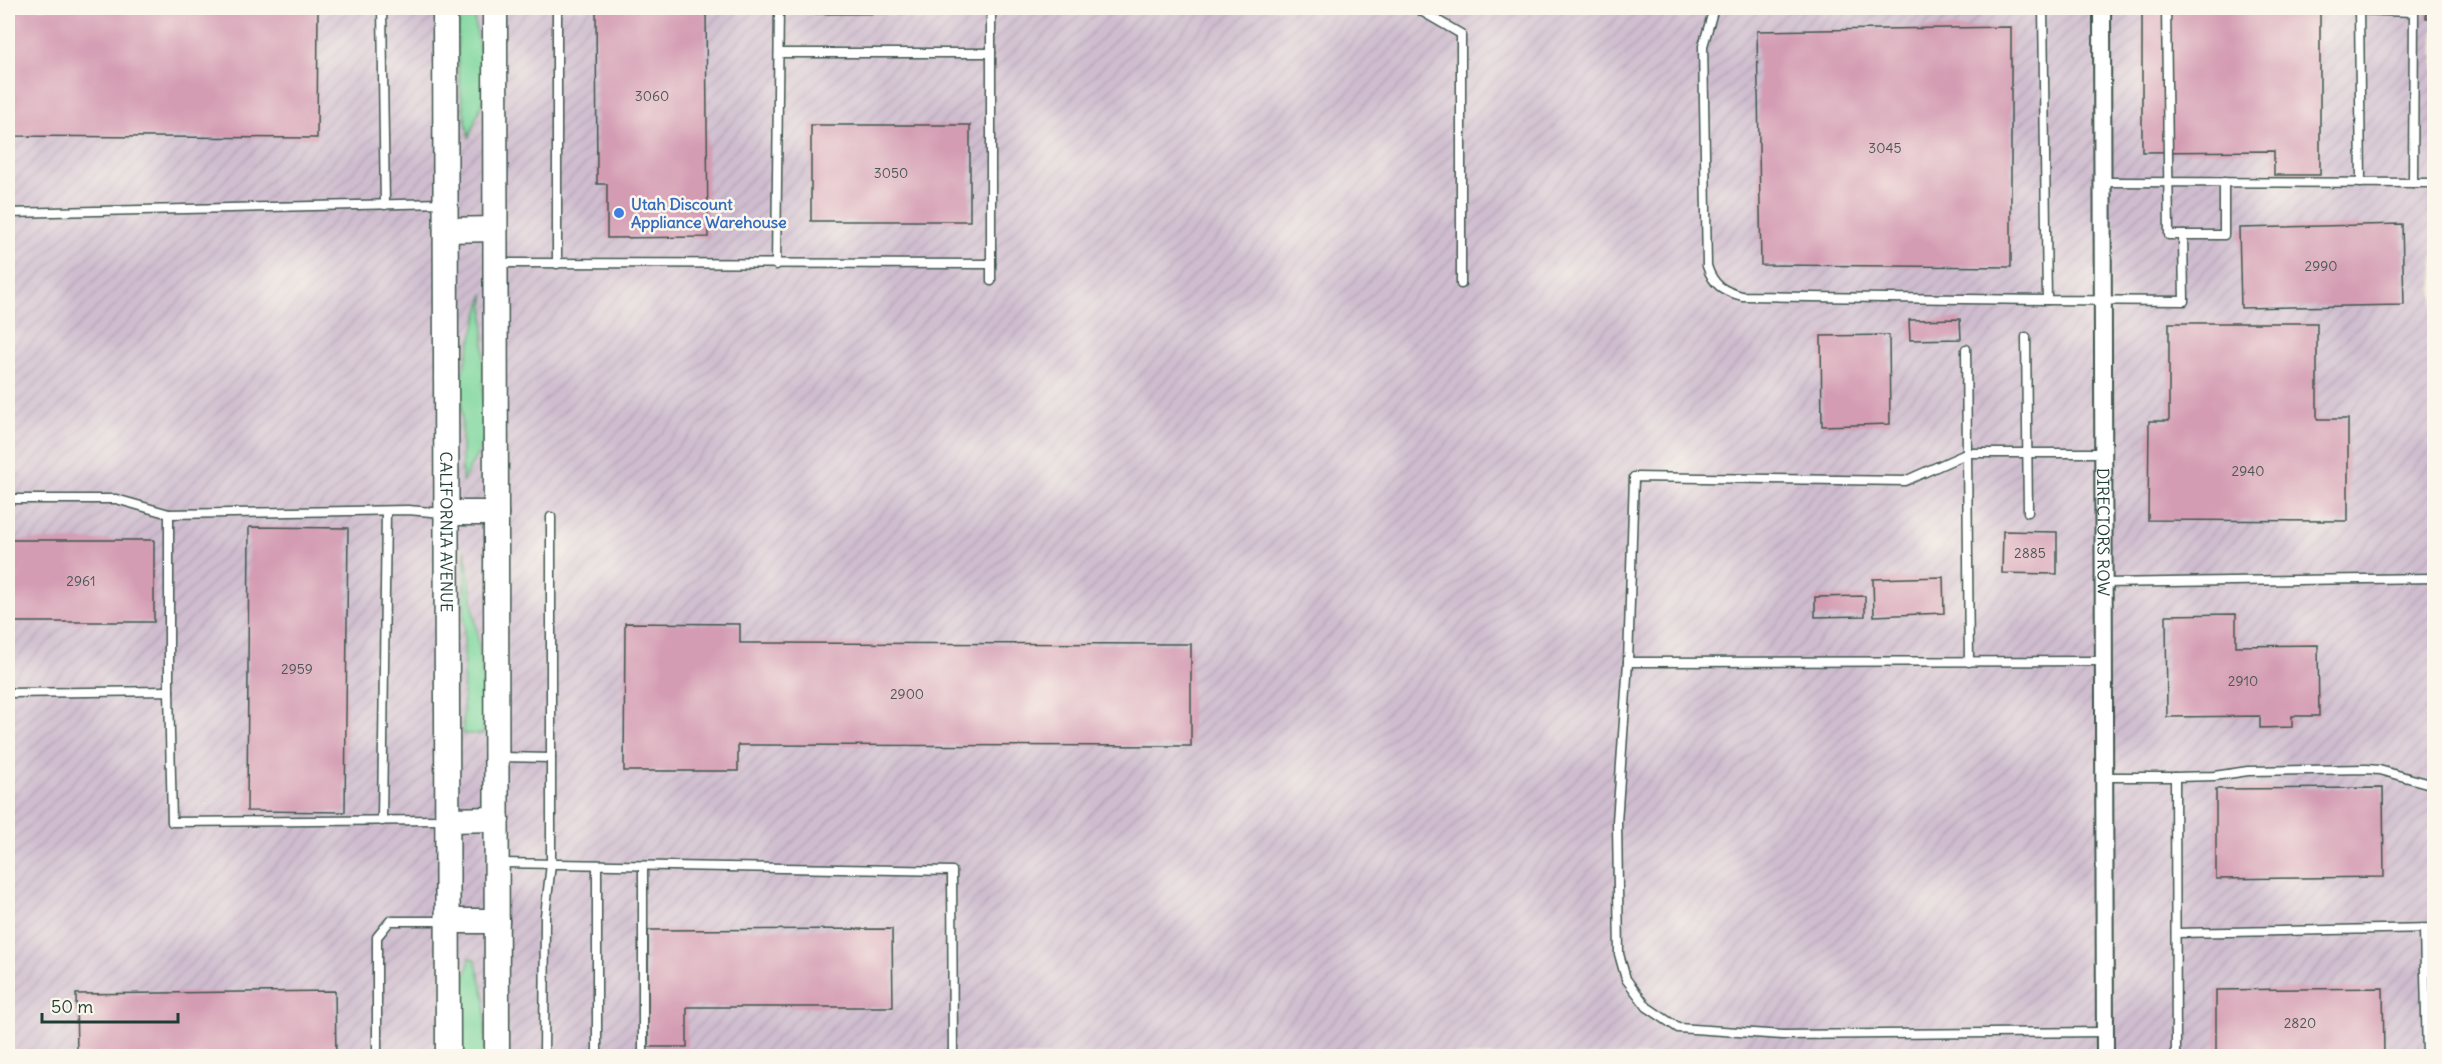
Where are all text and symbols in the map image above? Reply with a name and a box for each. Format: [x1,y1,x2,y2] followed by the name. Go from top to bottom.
[635,87,669,105] house number: 3060
[1868,139,1902,157] house number: 3045
[874,164,908,182] house number: 3050
[631,194,787,233] place label: Utah Discount Appliance Warehouse
[612,206,626,220] marker: Utah Discount Appliance Warehouse
[2305,257,2337,275] house number: 2990
[436,452,457,612] street label: CALIFORNIA AVENUE
[2231,462,2265,480] house number: 2940
[2093,468,2114,597] street label: DIRECTORS ROW
[2014,544,2046,562] house number: 2885
[66,572,96,590] house number: 2961
[281,660,313,678] house number: 2959
[2228,672,2258,690] house number: 2910
[890,685,924,703] house number: 2900
[42,986,178,1024] scale bar
[51,995,93,1018] text: 50 m
[2284,1014,2316,1032] house number: 2820

